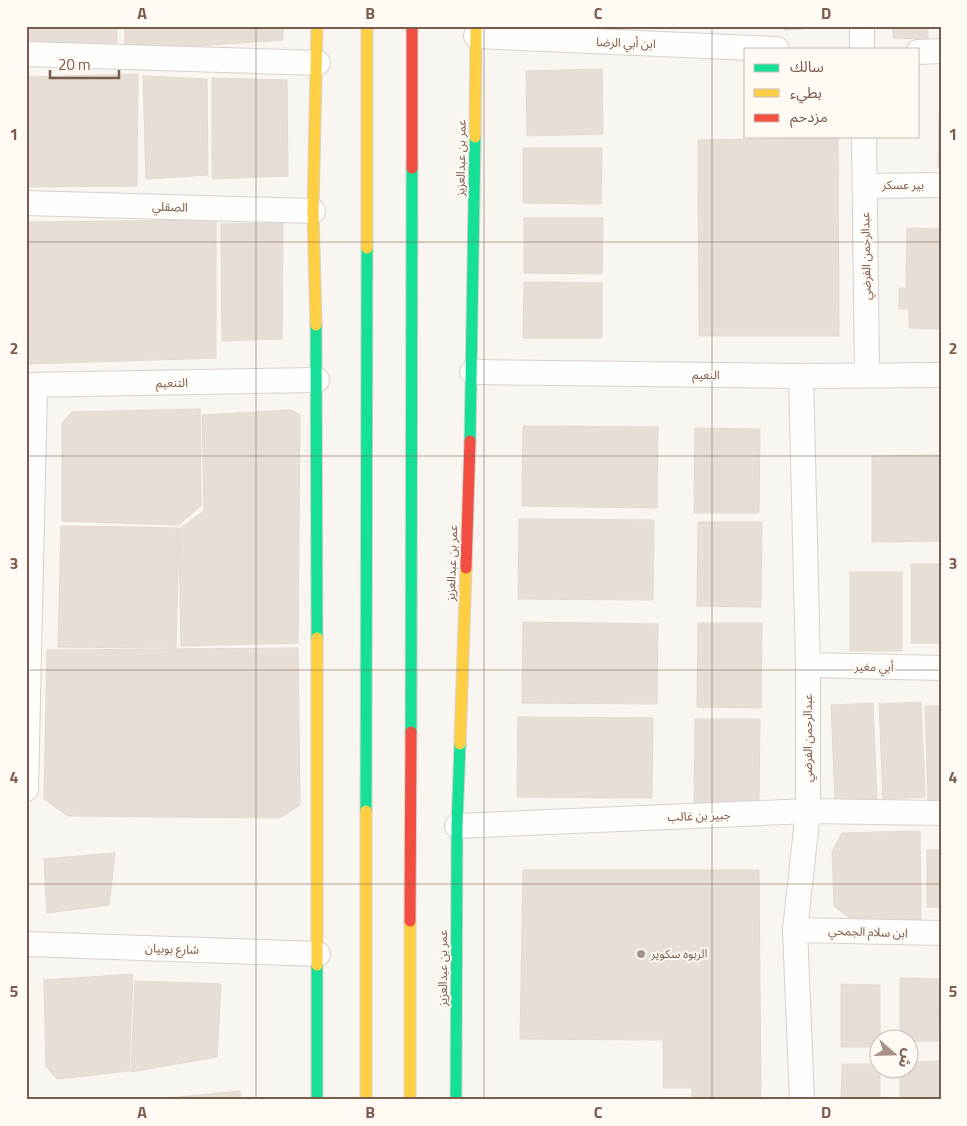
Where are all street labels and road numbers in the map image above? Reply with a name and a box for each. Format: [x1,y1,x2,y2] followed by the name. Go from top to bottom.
[596,32,656,54] street label: ابن أبي الرضا
[450,120,471,197] street label: عمر بن عبدالعزيز
[881,175,924,194] street label: بير عسكر
[152,196,188,217] street label: الصقلي
[855,212,877,300] street label: عبدالرحمن الفرضي
[692,365,720,384] street label: النعيم
[156,373,188,392] street label: التنعيم
[441,524,462,603] street label: عمر بن عبدالعزيز
[853,657,894,677] street label: أبي مغير
[798,694,818,782] street label: عبدالرحمن الفرضي
[667,805,731,826] street label: جبير بن غالب
[828,921,908,943] street label: ابن سلام الجمحي
[433,930,452,1007] street label: عمر بن عبدالعزيز
[145,938,200,959] street label: شارع بوبيان

